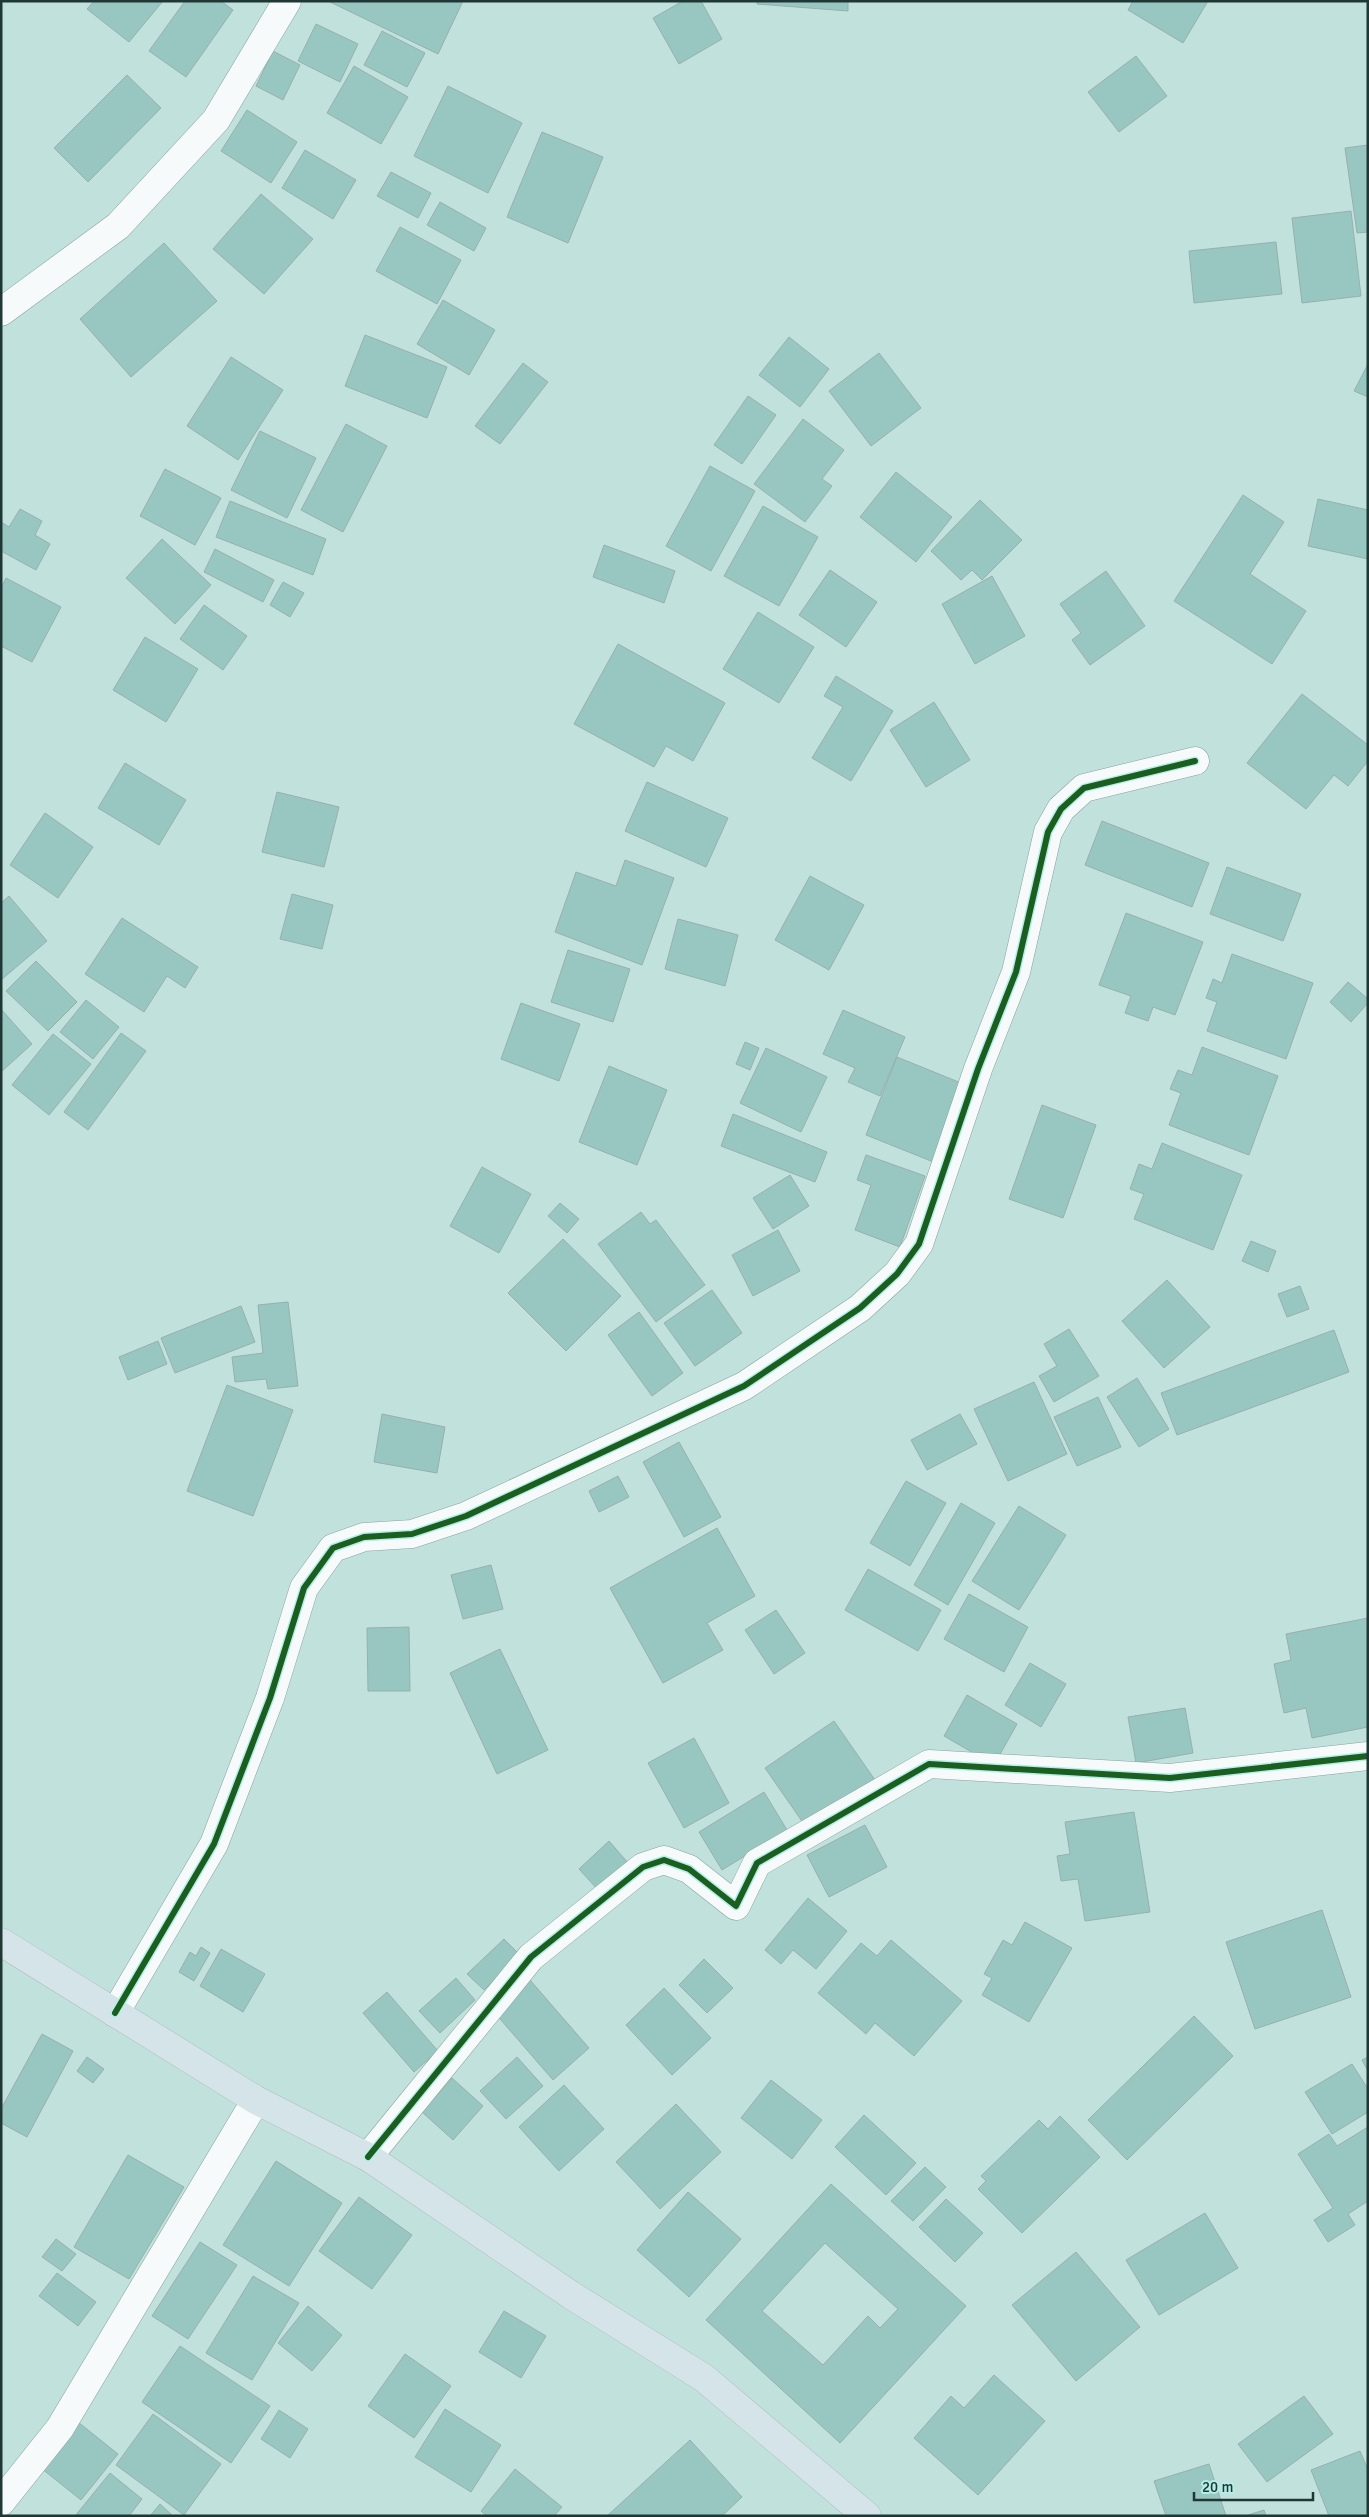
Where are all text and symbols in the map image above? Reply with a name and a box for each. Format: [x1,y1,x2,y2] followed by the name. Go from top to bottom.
[1194,2470,1313,2502] scale bar
[1202,2478,1233,2496] text: 20 m

